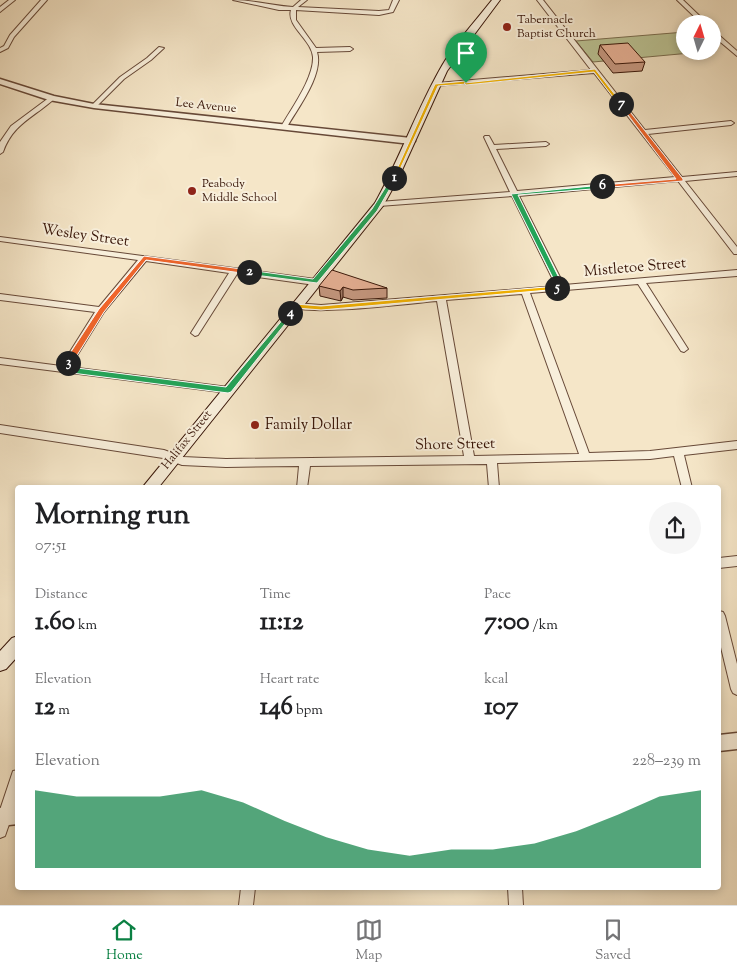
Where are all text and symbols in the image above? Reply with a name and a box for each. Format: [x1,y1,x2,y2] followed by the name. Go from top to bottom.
[517,11,596,43] place label: Tabernacle Baptist Church
[676,15,721,60] north arrow
[676,15,721,60] map controls
[501,21,513,33] marker: Tabernacle Baptist Church
[445,32,487,83] pin
[452,39,480,67] icon: arrive
[608,92,634,116] pin: 7
[175,94,238,118] street label: Lee Avenue
[618,94,625,114] text: 7
[382,166,406,190] pin: 1
[392,168,397,188] text: 1
[590,174,614,198] pin: 6
[202,175,278,207] place label: Peabody Middle School
[599,176,606,196] text: 6
[186,185,198,197] marker: Peabody Middle School
[40,219,130,253] street label: Wesley Street
[583,253,687,283] street label: Mistletoe Street
[236,260,262,284] pin: 2
[246,262,253,282] text: 2
[544,276,570,300] pin: 5
[555,278,560,298] text: 5
[278,300,302,326] pin: 4
[287,303,294,323] text: 4
[56,350,80,376] pin: 3
[66,353,71,373] text: 3
[157,407,217,473] street label: Halifax Street
[265,415,352,436] place label: Family Dollar
[249,419,261,431] marker: Family Dollar
[415,434,495,456] street label: Shore Street
[35,496,190,536] text: Morning run
[649,502,701,554] button: share
[35,535,67,558] text: 07:51
[35,585,88,605] text: Distance
[260,585,291,605] text: Time
[484,585,511,605] text: Pace
[35,605,75,641] text: 1.60
[260,605,303,641] text: 11:12
[484,605,530,641] text: 7:00
[75,616,97,636] text: km
[530,616,558,636] text: /km
[35,670,92,690] text: Elevation
[260,670,319,690] text: Heart rate
[484,670,508,690] text: kcal
[35,690,55,726] text: 12
[260,690,293,726] text: 146
[484,690,518,726] text: 107
[55,701,70,721] text: m
[293,701,323,721] text: bpm
[35,750,100,773] text: Elevation
[632,750,701,773] text: 228–239 m
[106,916,143,966] tab: Home
[355,916,383,966] tab: Map
[595,916,631,966] tab: Saved

